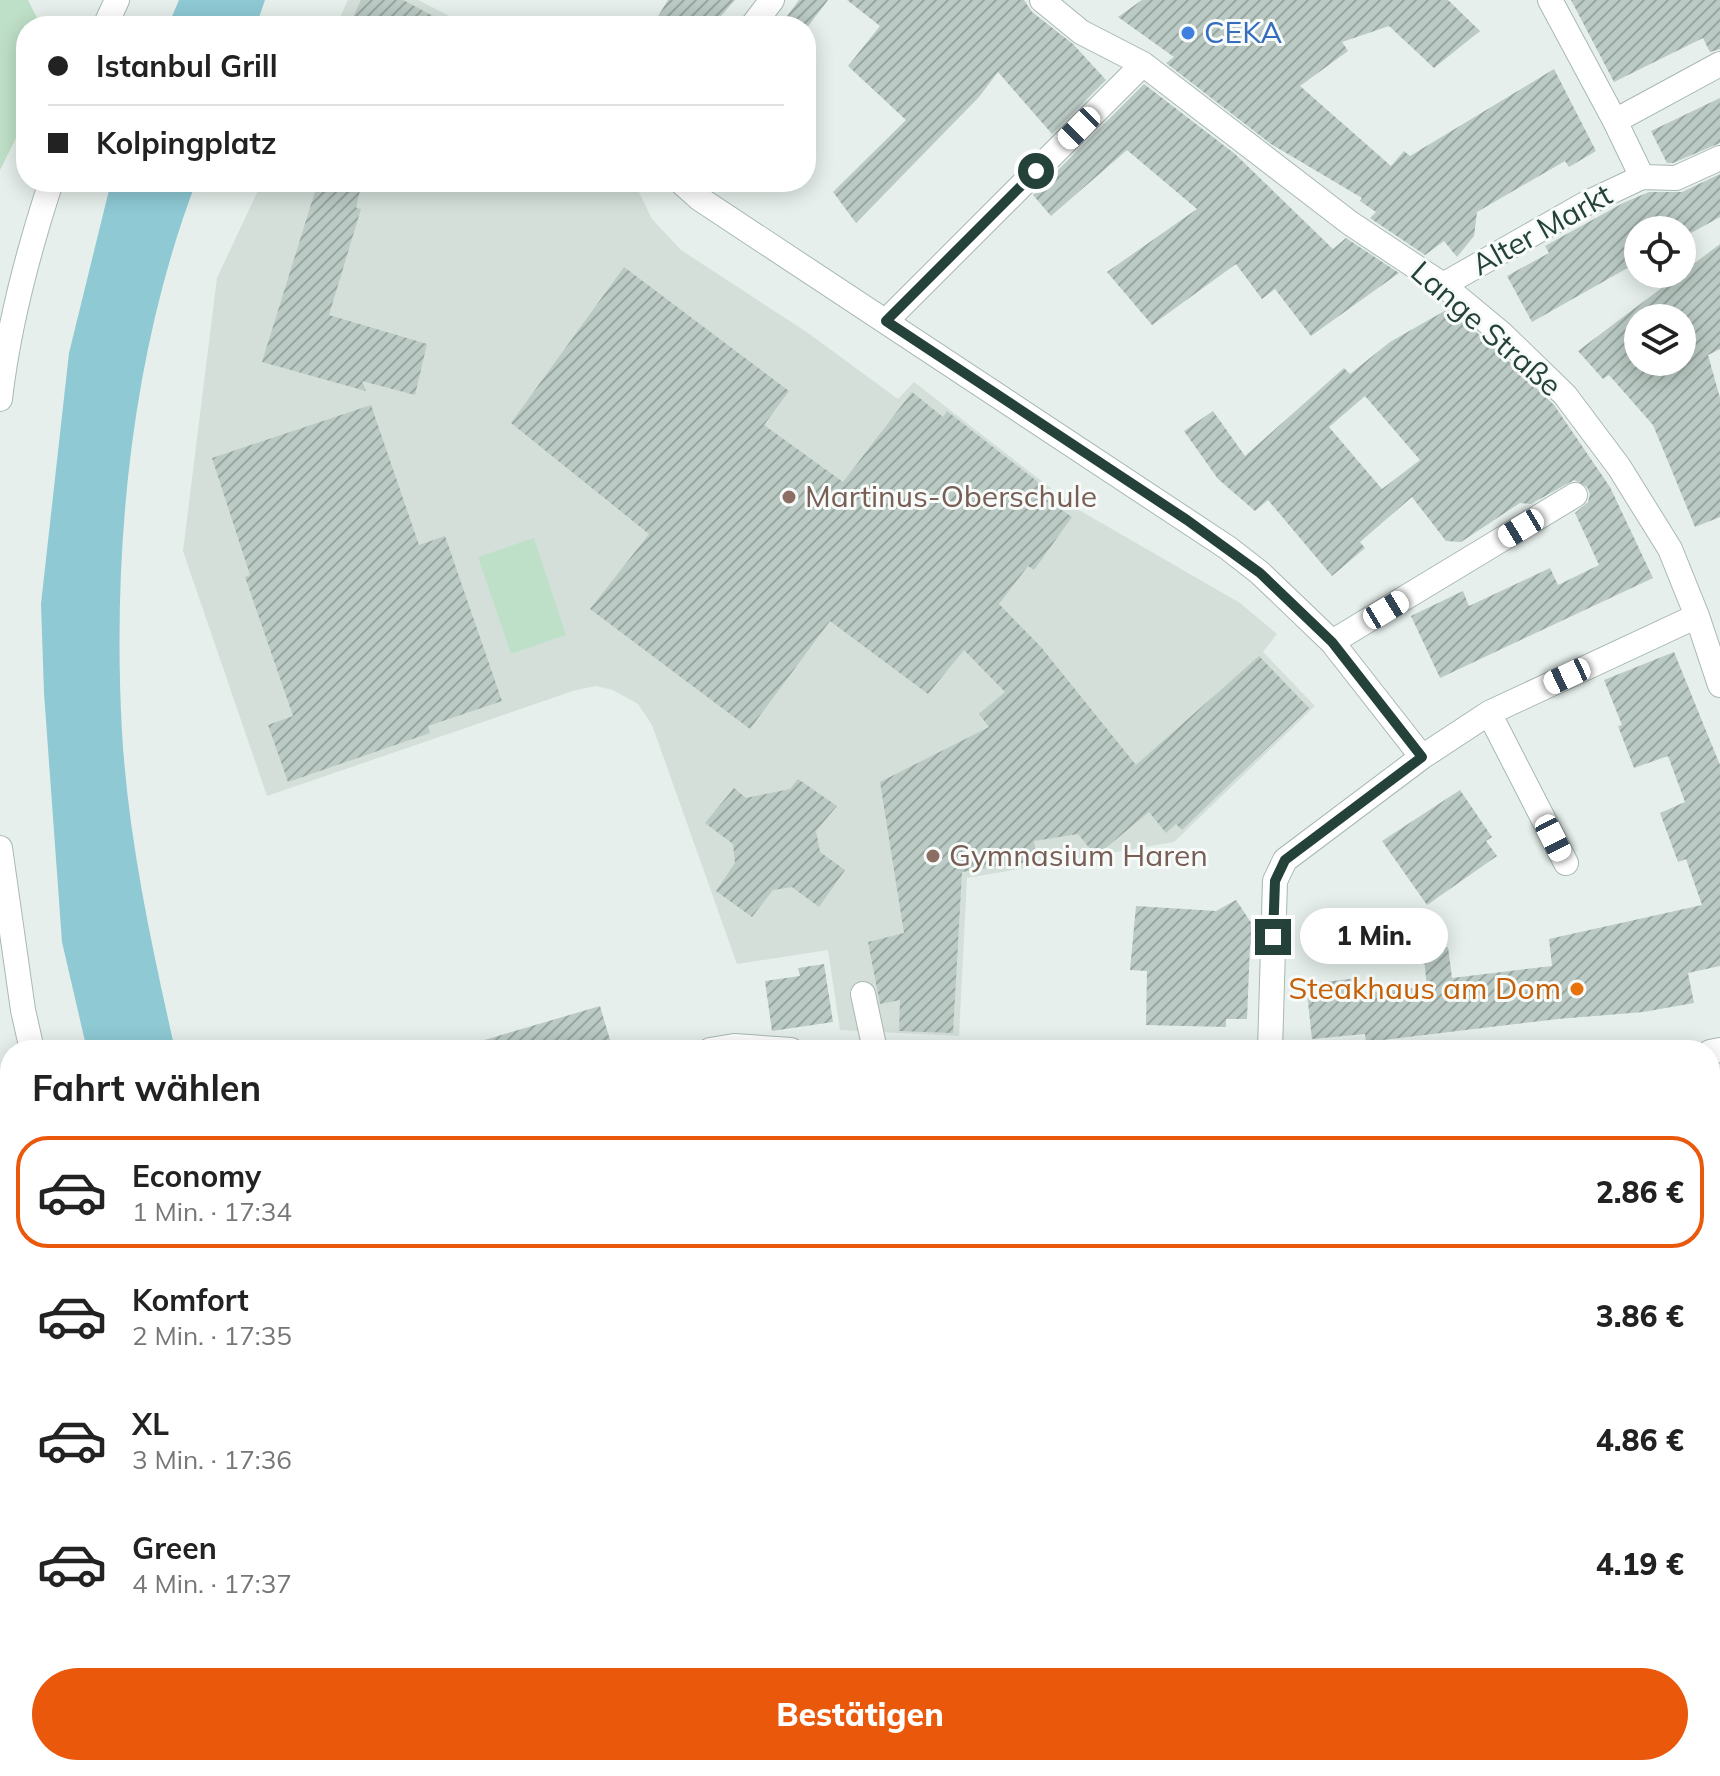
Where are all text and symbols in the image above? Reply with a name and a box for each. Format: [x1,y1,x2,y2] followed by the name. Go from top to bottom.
[1204,13,1282,51] place label: CEKA
[1179,24,1197,42] marker: CEKA
[96,47,277,85] text: Istanbul Grill
[1054,103,1104,153] car
[96,124,277,162] text: Kolpingplatz
[1018,153,1054,189] route start
[1465,175,1618,283] street label: Alter Markt
[1624,216,1696,376] map controls
[1624,216,1696,288] button: locate
[1403,252,1570,404] street label: Lange Straße
[1624,304,1696,376] button: layers
[805,477,1097,515] place label: Martinus-Oberschule
[780,488,798,506] marker: Martinus-Oberschule
[1494,505,1548,551] car
[1359,587,1413,633] car
[1540,655,1594,697] car
[1531,811,1575,865] car
[949,836,1208,874] place label: Gymnasium Haren
[924,847,942,865] marker: Gymnasium Haren
[1301,909,1449,965] callout: 1 Min.
[1255,919,1291,955] route end
[1336,919,1412,952] text: 1 Min.
[1289,969,1561,1007] place label: Steakhaus am Dom
[1568,980,1586,998] marker: Steakhaus am Dom
[32,1065,261,1110] text: Fahrt wählen
[36,1156,108,1228] icon: car
[132,1157,261,1195] text: Economy
[1596,1173,1684,1211] text: 2.86 €
[132,1195,292,1228] text: 1 Min. · 17:34
[36,1280,108,1352] icon: car
[132,1281,249,1319] text: Komfort
[1596,1297,1684,1335] text: 3.86 €
[132,1319,292,1352] text: 2 Min. · 17:35
[36,1404,108,1476] icon: car
[132,1405,169,1443] text: XL
[1596,1421,1684,1459] text: 4.86 €
[132,1443,292,1476] text: 3 Min. · 17:36
[36,1528,108,1600] icon: car
[132,1529,217,1567] text: Green
[1596,1545,1684,1583] text: 4.19 €
[132,1567,292,1600] text: 4 Min. · 17:37
[32,1668,1688,1760] button: Bestätigen

